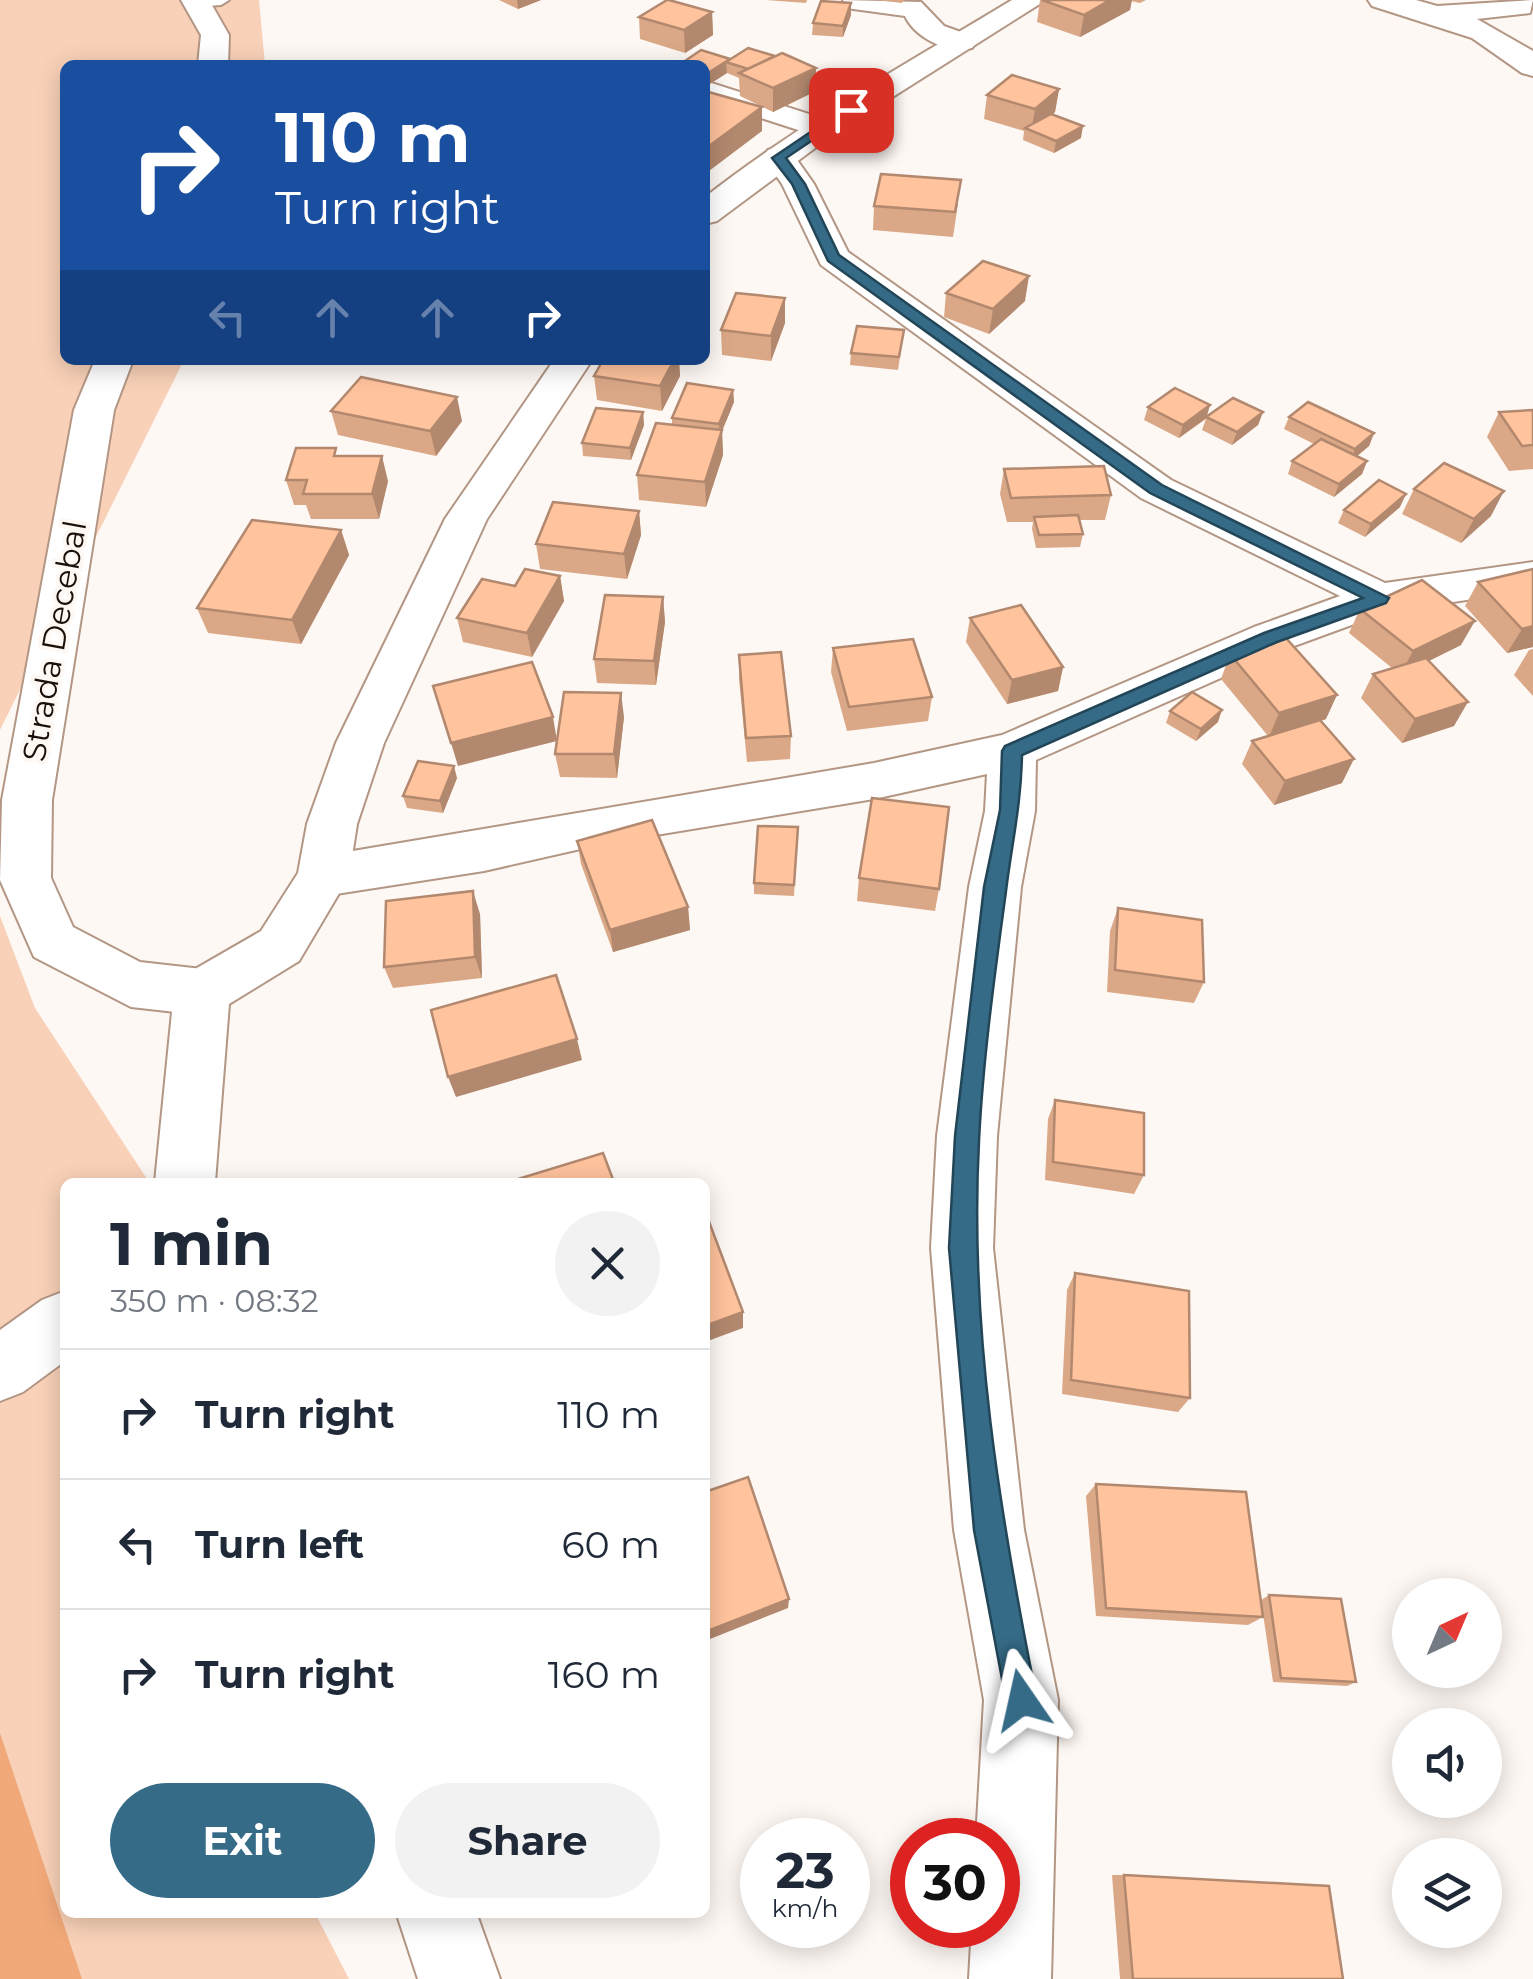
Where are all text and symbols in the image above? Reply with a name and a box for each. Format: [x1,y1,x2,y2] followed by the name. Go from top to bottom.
[809,68,894,153] pin
[824,83,879,138] icon: arrive
[275,94,471,180] text: 110 m
[110,100,240,230] icon: right
[275,180,500,235] text: Turn right
[200,290,255,345] icon: left
[305,290,360,345] icon: ahead
[410,290,465,345] icon: ahead
[515,290,570,345] icon: right
[14,517,94,765] street label: Strada Decebal
[110,1207,273,1280] text: 1 min
[555,1211,660,1316] button: close
[110,1281,319,1320] text: 350 m · 08:32
[110,1387,165,1442] icon: right
[195,1391,394,1438] text: Turn right
[557,1391,660,1438] text: 110 m
[110,1517,165,1572] icon: left
[195,1521,364,1568] text: Turn left
[561,1521,660,1568] text: 60 m
[1392,1578,1502,1688] north arrow
[1392,1578,1502,1948] map controls
[110,1647,165,1702] icon: right
[970,1648,1074,1752] position arrow
[195,1651,394,1698] text: Turn right
[548,1651,660,1698] text: 160 m
[1392,1708,1502,1818] button: sound
[110,1783,375,1898] button: Exit
[395,1783,660,1898] button: Share
[890,1818,1020,1948] speed limit sign: 30
[1392,1838,1502,1948] button: layers
[775,1840,835,1901] text: 23
[772,1893,838,1923] text: km/h

